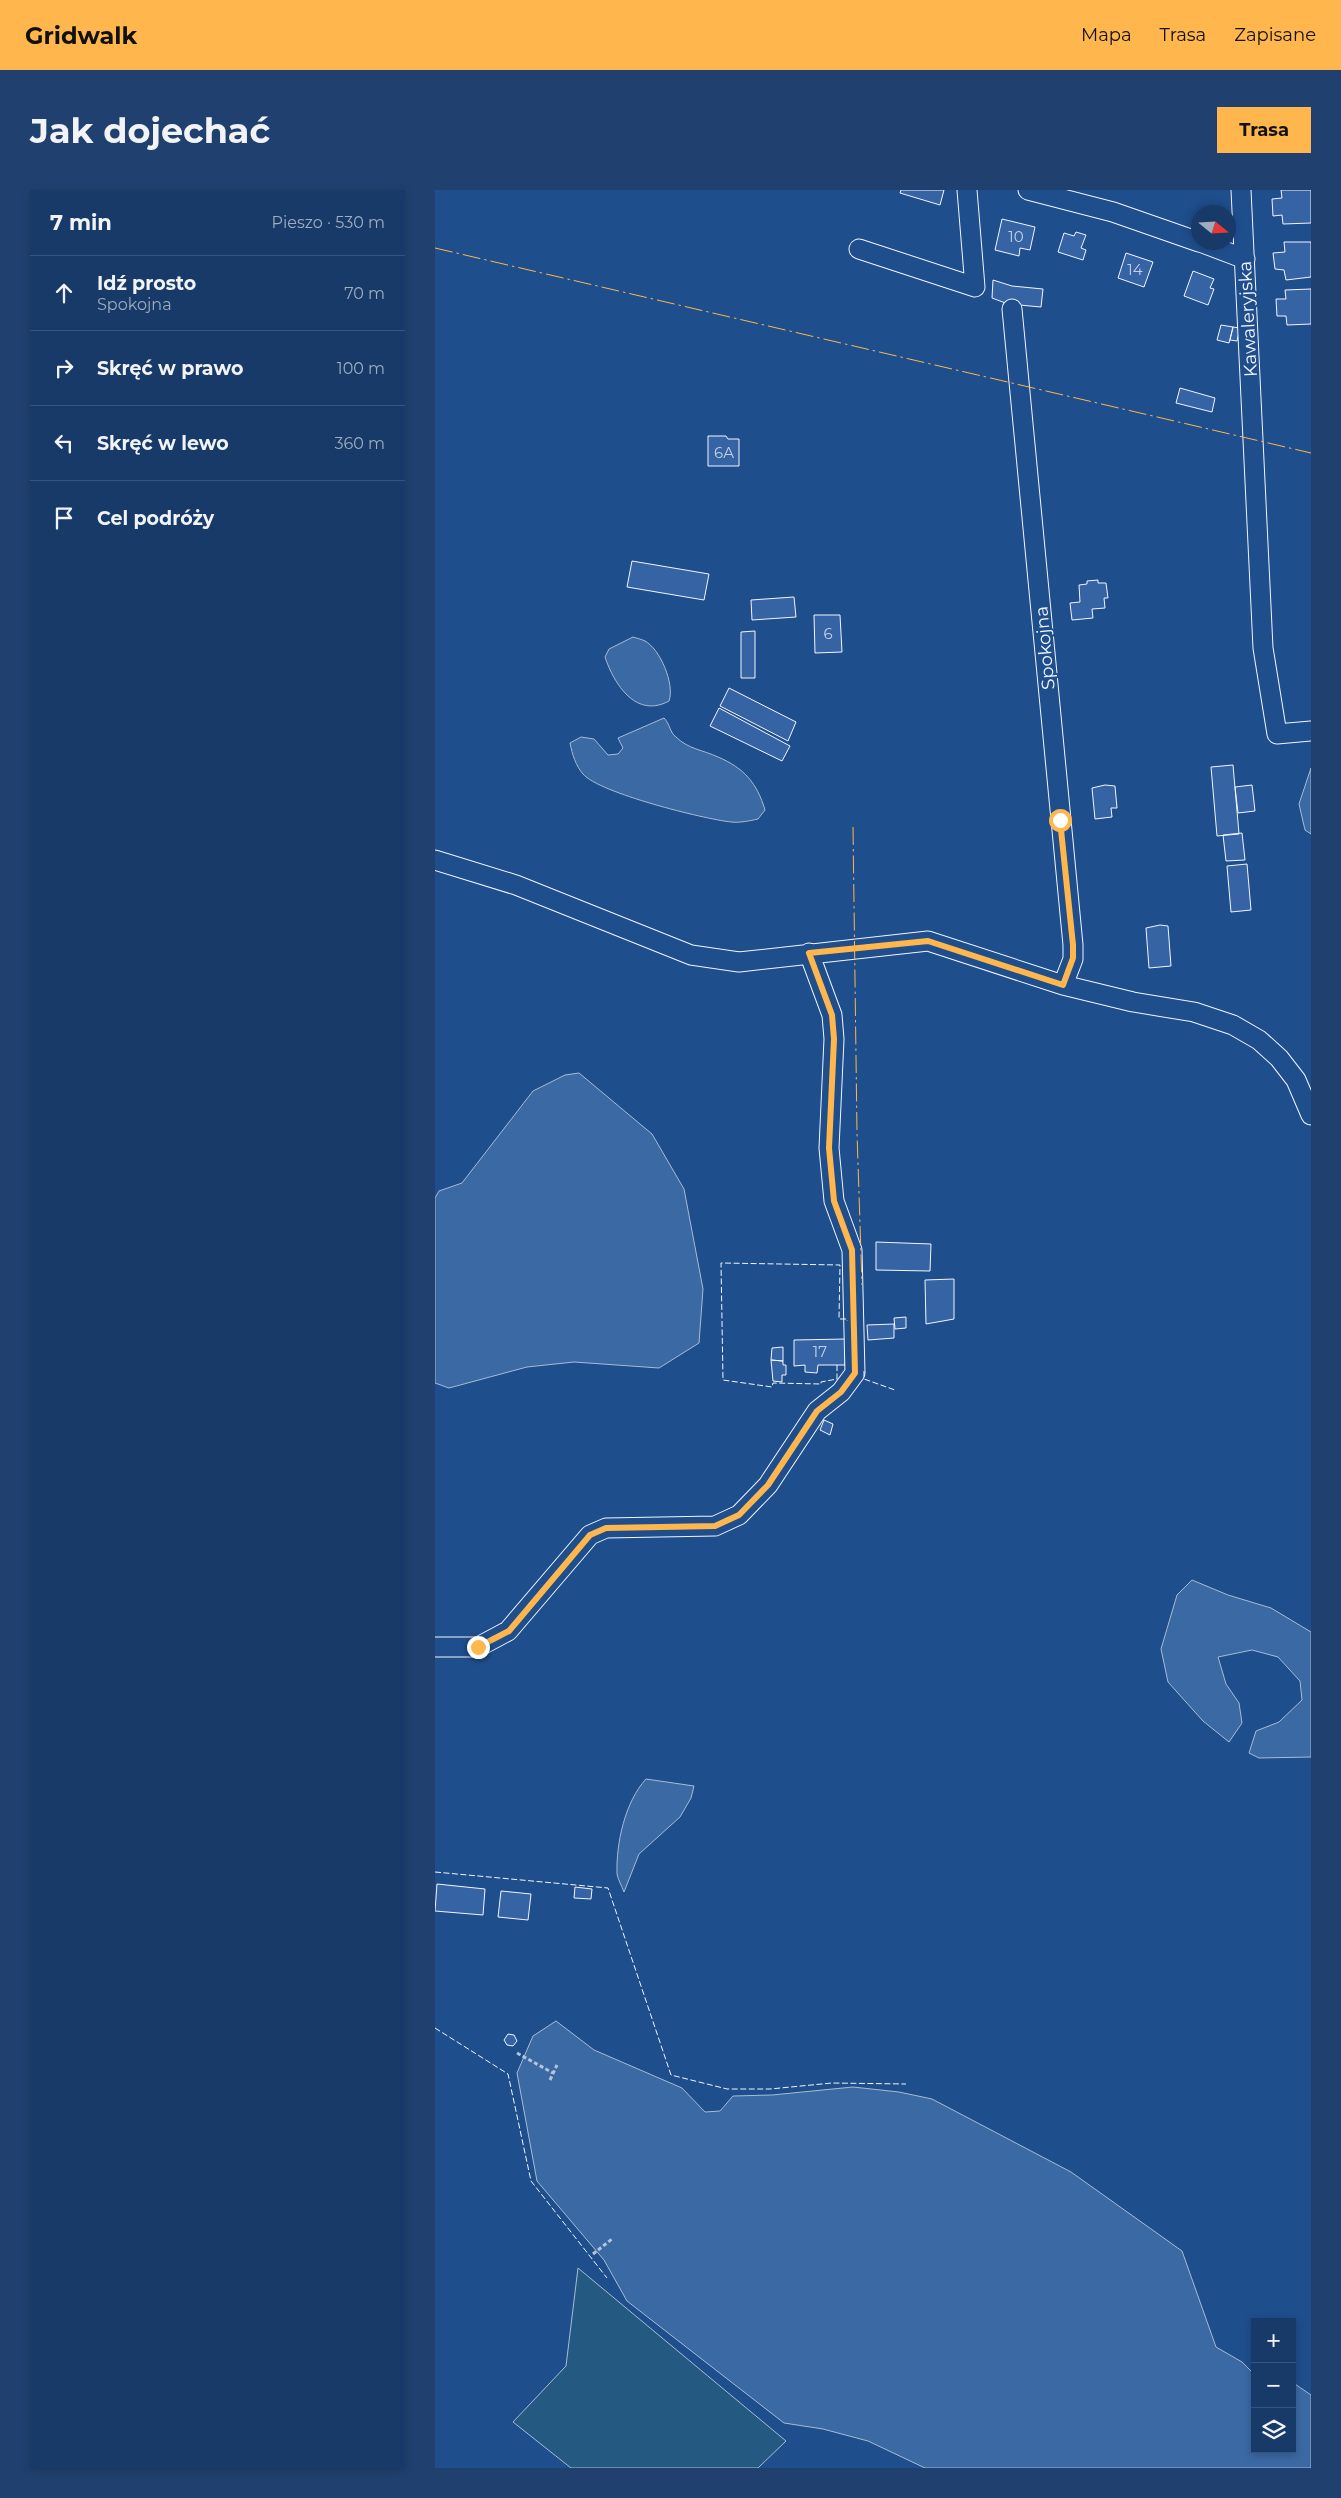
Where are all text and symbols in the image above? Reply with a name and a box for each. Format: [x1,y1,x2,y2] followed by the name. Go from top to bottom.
[25,21,137,50] text: Gridwalk
[1081,24,1132,46] text: Mapa
[1160,24,1206,46] text: Trasa
[1234,24,1316,46] text: Zapisane
[1217,107,1311,153] button: Trasa
[30,109,270,152] text: Jak dojechać
[1191,205,1236,250] north arrow
[50,210,112,235] text: 7 min
[271,213,385,232] text: Pieszo · 530 m
[1008,227,1024,246] house number: 10
[1127,260,1143,279] house number: 14
[1234,260,1262,378] street label: Kawaleryjska
[97,272,196,295] text: Idź prosto
[50,279,78,307] icon: ahead
[344,284,385,303] text: 70 m
[97,295,172,314] text: Spokojna
[50,354,78,382] icon: right
[97,357,243,380] text: Skręć w prawo
[337,359,385,378] text: 100 m
[50,429,78,457] icon: left
[97,432,229,455] text: Skręć w lewo
[334,434,385,453] text: 360 m
[714,443,734,462] house number: 6A
[50,504,78,532] icon: arrive
[97,507,214,530] text: Cel podróży
[1030,605,1060,691] street label: Spokojna
[823,624,833,643] house number: 6
[1049,809,1072,832] route start
[813,1342,827,1361] house number: 17
[467,1636,490,1659] route end
[1251,2318,1296,2453] map controls
[1251,2318,1296,2363] button: +
[1251,2363,1296,2408] button: −
[1251,2408,1296,2453] button: layers

